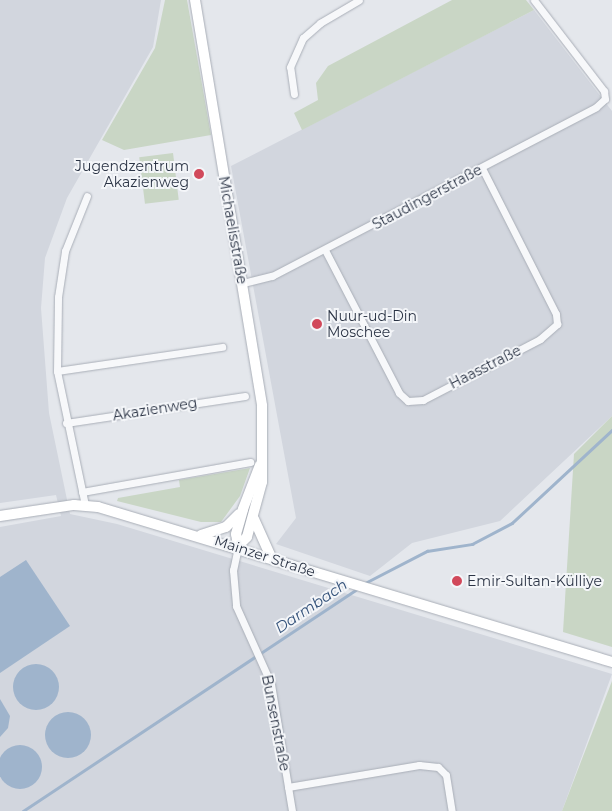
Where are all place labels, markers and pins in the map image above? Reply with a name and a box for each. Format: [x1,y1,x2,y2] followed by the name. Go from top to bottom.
[75,158,189,190] place label: Jugendzentrum Akazienweg
[193,168,205,180] marker: Jugendzentrum Akazienweg
[327,308,417,341] place label: Nuur-ud-Din Moschee
[311,318,323,330] marker: Nuur-ud-Din Moschee
[467,573,602,589] place label: Emir-Sultan-Külliye
[451,575,463,587] marker: Emir-Sultan-Külliye

